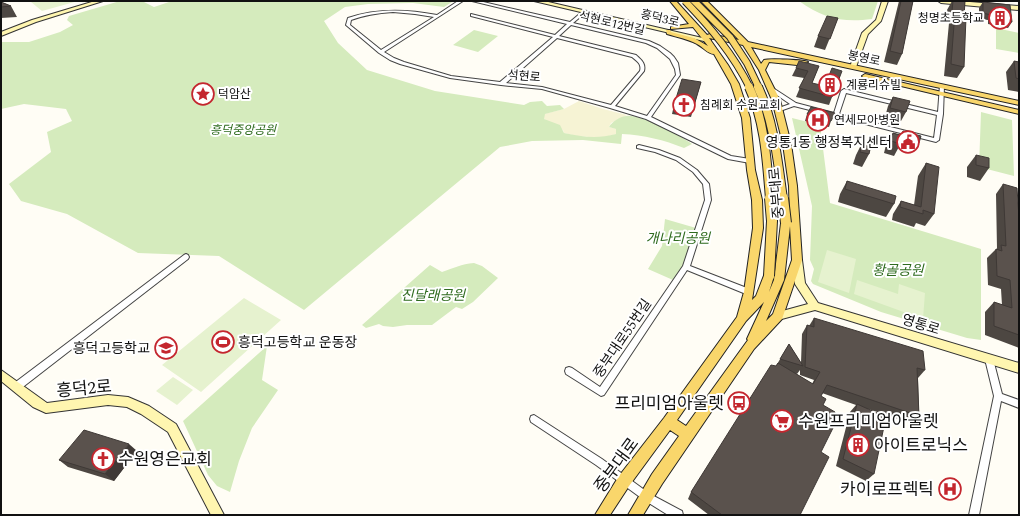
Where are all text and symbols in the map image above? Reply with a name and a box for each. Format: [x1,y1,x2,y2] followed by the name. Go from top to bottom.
[639,5,681,32] street label: 흥덕3로
[987,5,1013,31] building icon: 청명초등학교
[577,7,647,40] street label: 석현로12번길
[918,9,984,28] place label: 청명초등학교
[846,46,882,71] street label: 봉영로
[507,66,541,87] street label: 석현로
[817,72,843,98] building icon: 계룡리슈빌
[846,76,901,95] place label: 계룡리슈빌
[190,81,216,107] place icon: 덕암산
[218,85,251,104] place label: 덕암산
[671,92,697,118] church icon: 침례회 수원교회
[700,96,780,115] place label: 침례회 수원교회
[805,107,831,133] hospital icon: 연세모아병원
[834,111,900,130] place label: 연세모아병원
[210,121,277,140] park label: 흥덕중앙공원
[895,129,921,155] public building icon: 영통1동 행정복지센터
[766,132,892,153] place label: 영통1동 행정복지센터
[764,166,789,220] street label: 중부대로
[646,228,711,249] park label: 개나리공원
[872,260,925,281] park label: 황골공원
[401,285,466,306] park label: 진달래공원
[588,295,657,382] street label: 중부대로55번길
[899,309,943,340] street label: 영통로
[210,329,236,355] sports icon: 흥덕고등학교 운동장
[238,332,358,353] place label: 흥덕고등학교 운동장
[153,335,179,361] school or university icon: 흥덕고등학교
[73,338,150,359] place label: 흥덕고등학교
[55,374,113,404] street label: 흥덕2로
[726,390,752,416] bus stop icon: 프리미엄아울렛
[615,391,724,417] place label: 프리미엄아울렛
[769,408,795,434] supermarket icon: 수원프리미엄아울렛
[798,409,939,435] place label: 수원프리미엄아울렛
[845,432,871,458] building icon: 아이트로닉스
[588,433,646,499] street label: 중부대로
[874,433,968,459] place label: 아이트로닉스
[90,446,116,472] church icon: 수원영은교회
[118,447,212,473] place label: 수원영은교회
[937,476,963,502] hospital icon: 카이로프렉틱
[840,477,934,503] place label: 카이로프렉틱

